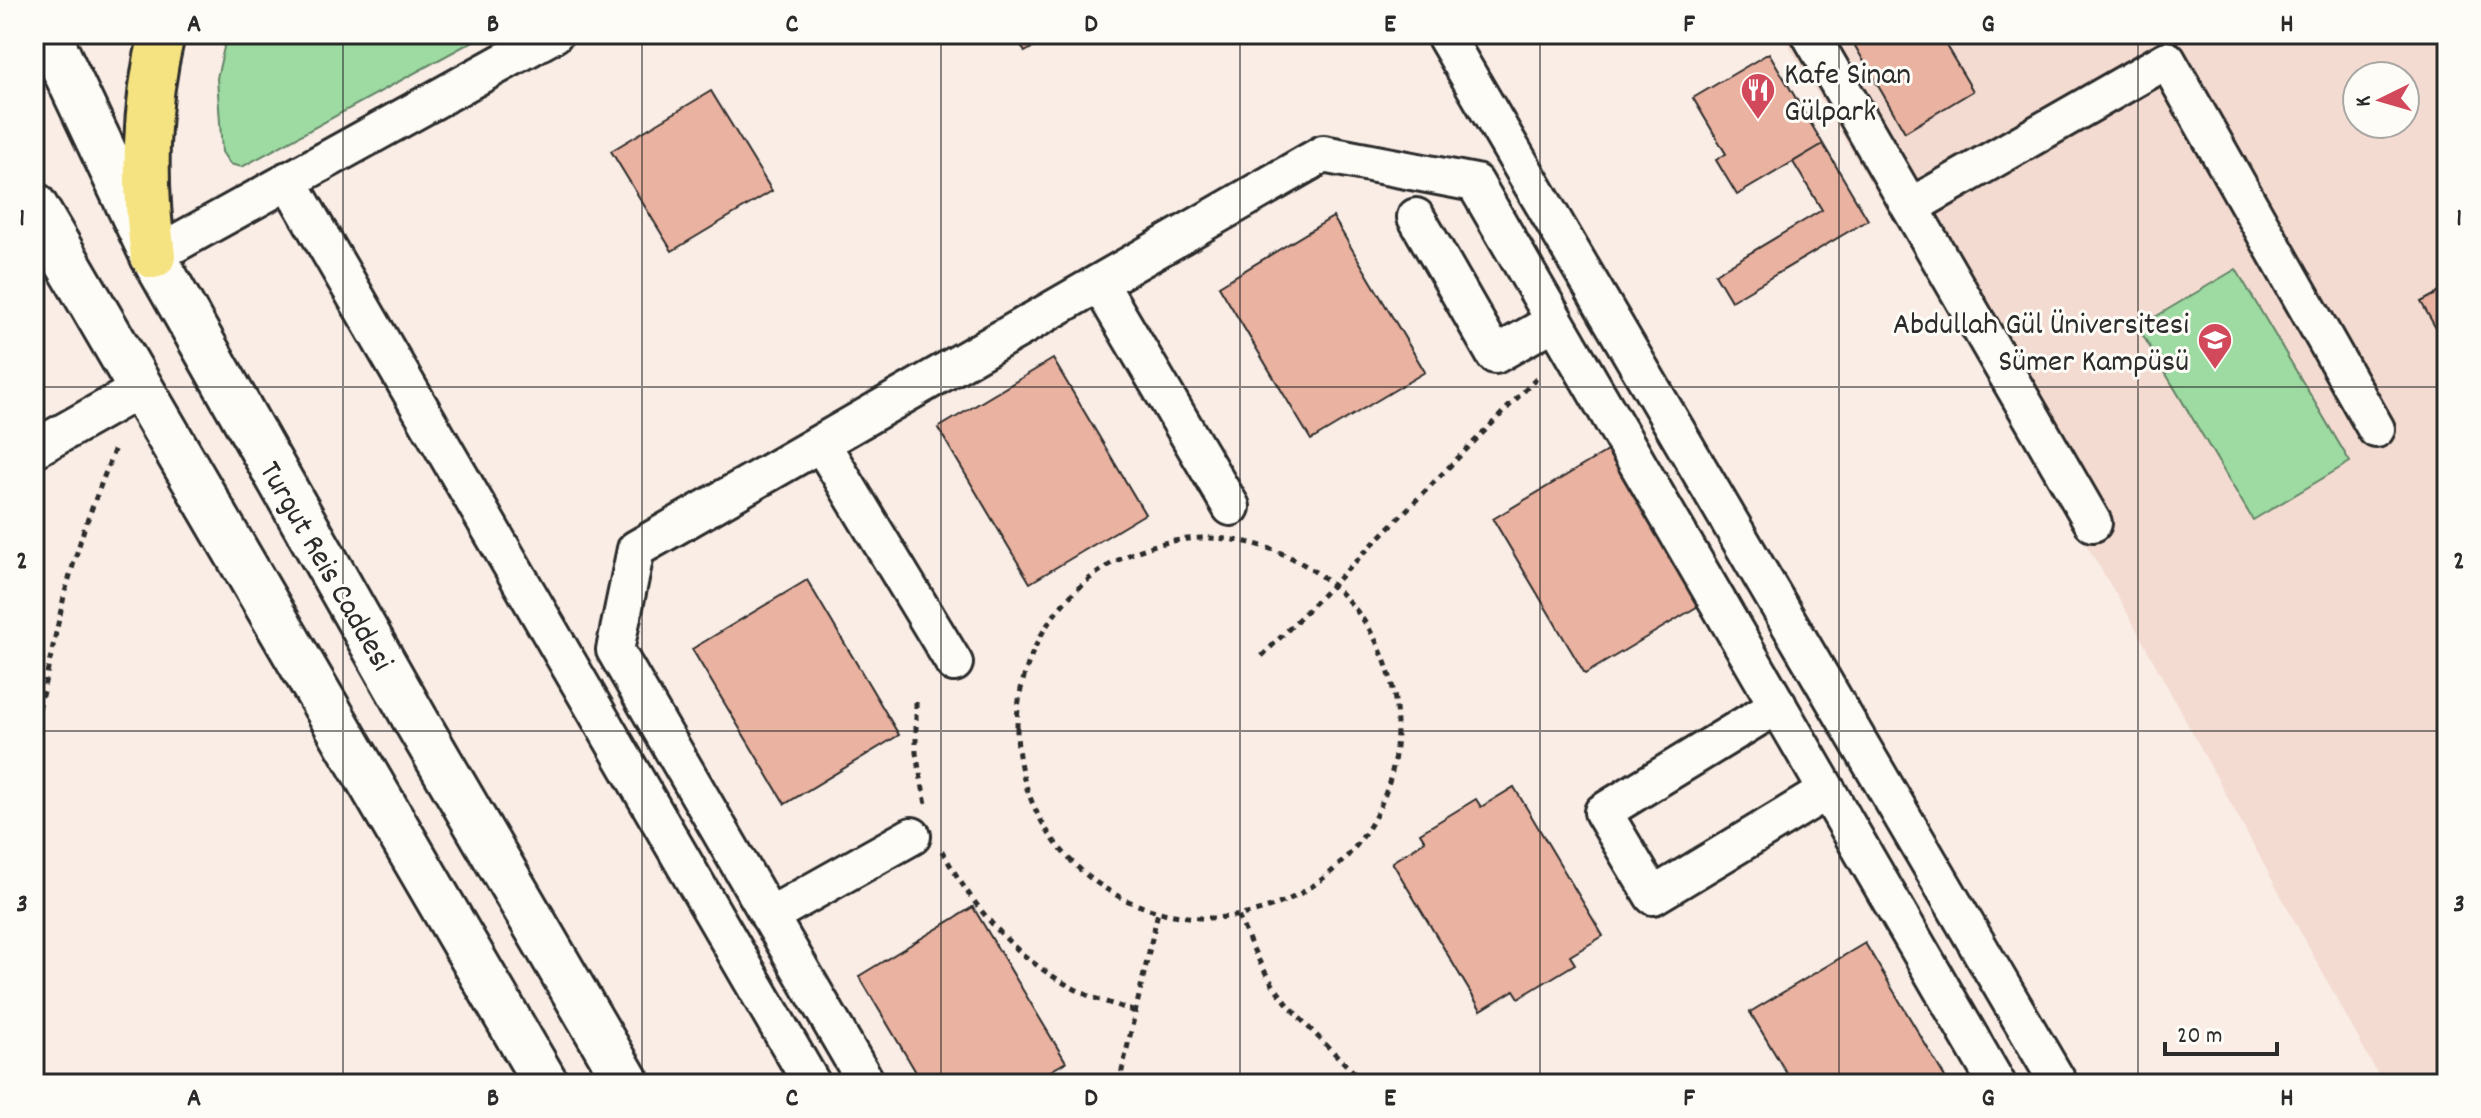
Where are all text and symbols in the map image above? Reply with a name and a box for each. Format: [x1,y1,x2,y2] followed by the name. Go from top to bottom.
[187,7,201,44] text: A
[487,7,499,44] text: B
[786,7,799,44] text: C
[1084,7,1098,44] text: D
[1384,7,1396,44] text: E
[1683,7,1695,44] text: F
[1981,7,1995,44] text: G
[2280,7,2294,44] text: H
[1784,54,1911,137] place label: Kafe Sinan Gülpark
[2341,60,2421,140] north arrow
[1739,71,1777,121] restaurant icon: Kafe Sinan Gülpark
[2349,95,2380,108] text: K
[19,201,25,238] text: 1
[2456,201,2462,238] text: 1
[1893,304,2189,387] place label: Abdullah Gül Üniversitesi Sümer Kampüsü
[2196,321,2234,371] school or university icon: Abdullah Gül Üniversitesi Sümer Kampüsü
[245,454,403,681] street label: Turgut Reis Caddesi
[16,544,28,581] text: 2
[2453,544,2465,581] text: 2
[16,887,28,924] text: 3
[2453,887,2465,924] text: 3
[2165,1006,2277,1056] scale bar
[2177,1020,2223,1054] text: 20 m
[187,1081,201,1118] text: A
[487,1081,499,1118] text: B
[786,1081,799,1118] text: C
[1084,1081,1098,1118] text: D
[1384,1081,1396,1118] text: E
[1683,1081,1695,1118] text: F
[1981,1081,1995,1118] text: G
[2280,1081,2294,1118] text: H

